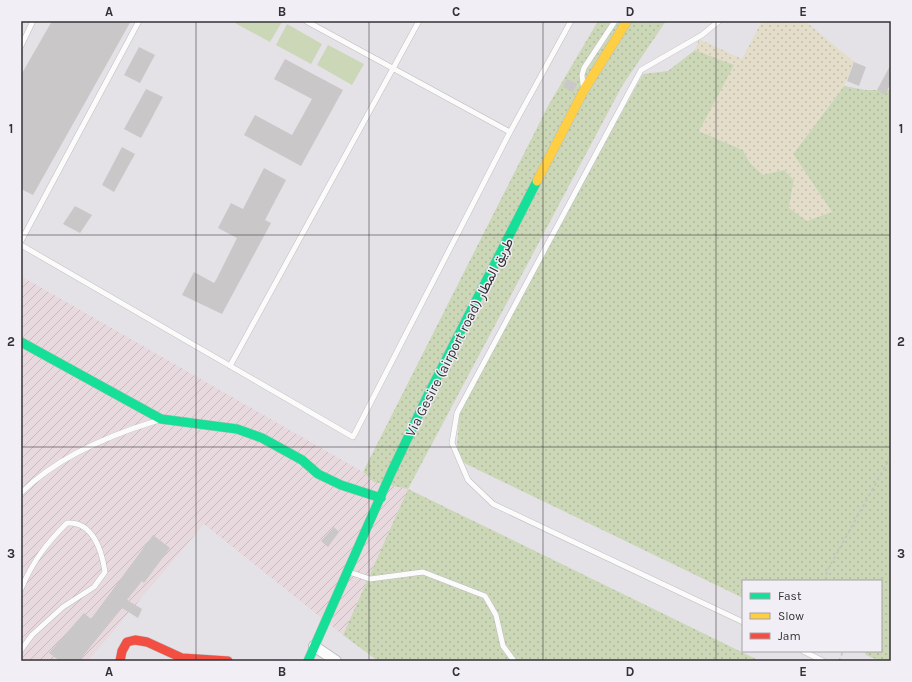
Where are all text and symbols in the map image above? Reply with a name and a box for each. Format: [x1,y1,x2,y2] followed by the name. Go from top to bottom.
[105,4,113,19] text: A
[278,4,286,19] text: B
[452,4,460,19] text: C
[626,4,635,19] text: D
[799,4,807,19] text: E
[9,121,13,136] text: 1
[899,121,903,136] text: 1
[402,235,517,440] street label: Via Gesire (airport road) طريق المطار
[7,334,15,349] text: 2
[897,334,905,349] text: 2
[7,546,15,561] text: 3
[897,546,905,561] text: 3
[742,580,882,652] legend
[778,589,802,603] text: Fast
[778,609,804,623] text: Slow
[778,629,801,643] text: Jam
[105,664,113,679] text: A
[278,664,286,679] text: B
[452,664,460,679] text: C
[626,664,635,679] text: D
[799,664,807,679] text: E

